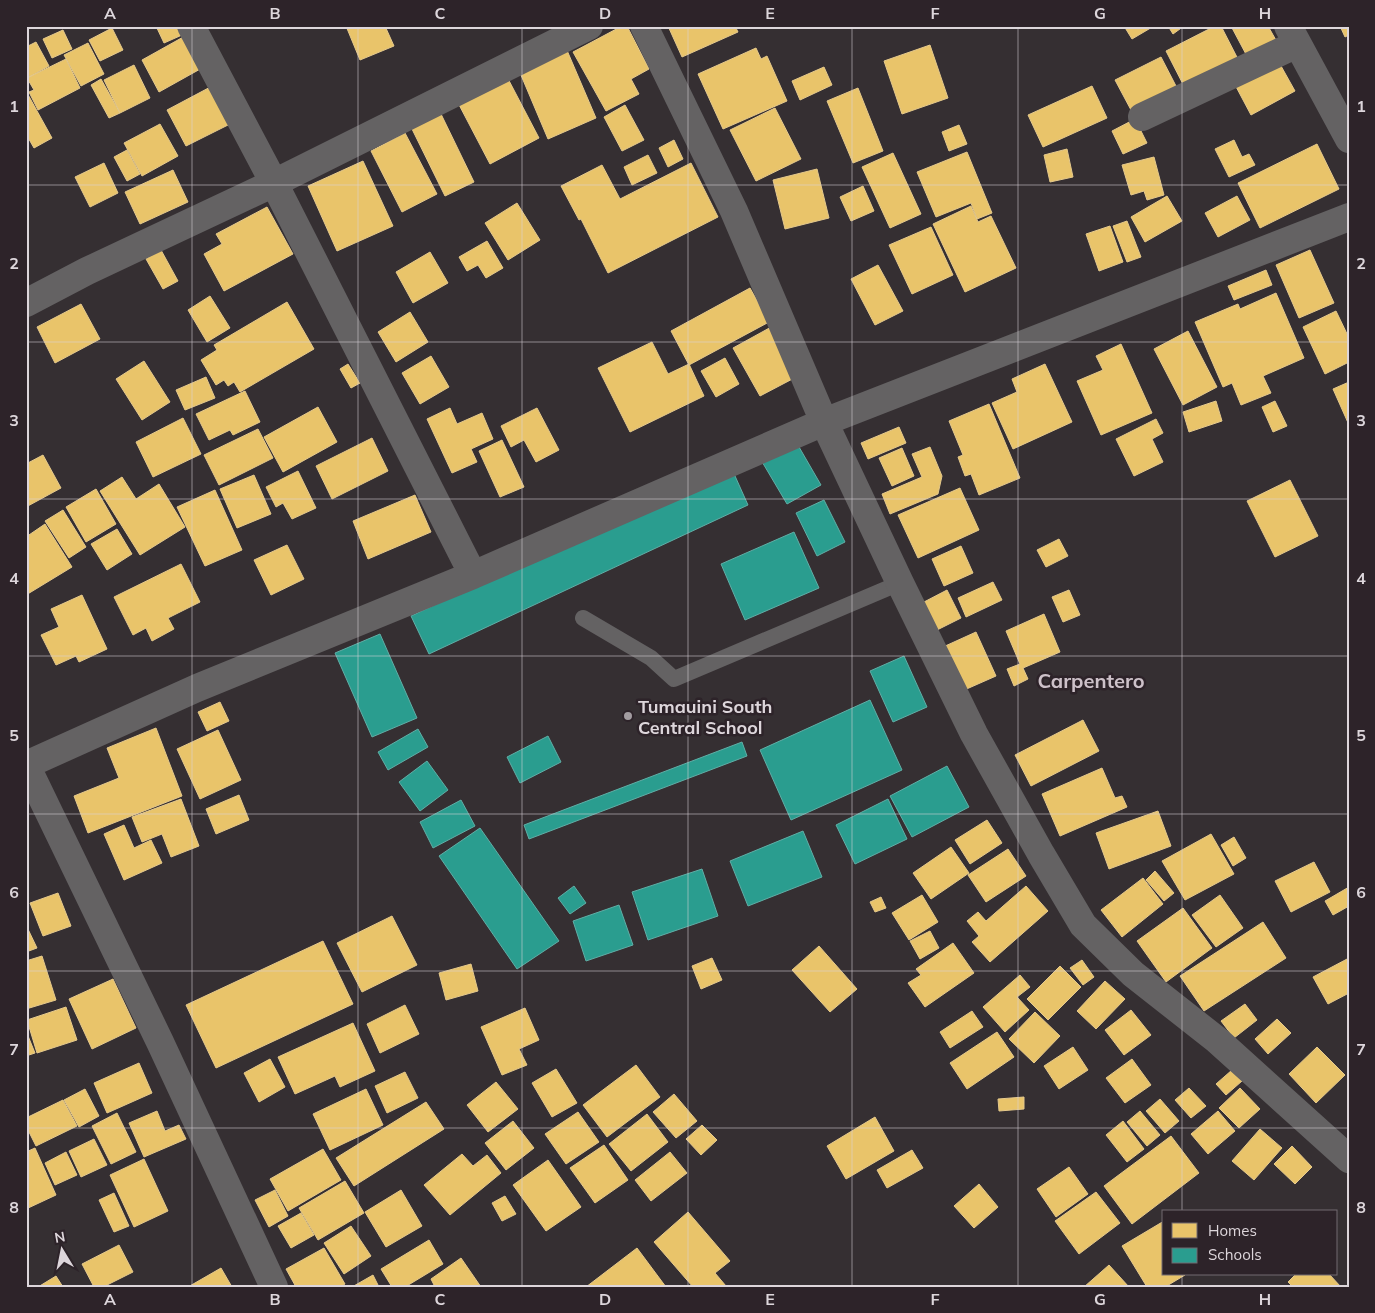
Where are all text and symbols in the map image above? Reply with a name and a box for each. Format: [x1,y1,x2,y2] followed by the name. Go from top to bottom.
[104,3,116,23] text: A
[269,3,281,23] text: B
[435,3,446,23] text: C
[599,3,611,23] text: D
[765,3,775,23] text: E
[930,3,940,23] text: F
[1094,3,1106,23] text: G
[1259,3,1271,23] text: H
[9,96,19,116] text: 1
[1356,96,1366,116] text: 1
[9,253,19,273] text: 2
[1356,253,1366,273] text: 2
[9,410,19,430] text: 3
[1356,410,1366,430] text: 3
[9,568,19,588] text: 4
[1356,568,1366,588] text: 4
[1038,668,1145,693] district label: Carpentero
[638,695,772,739] place label: Tumauini South Central School
[622,710,634,722] marker: Tumauini South Central School
[9,725,19,745] text: 5
[1356,725,1366,745] text: 5
[9,882,19,902] text: 6
[1356,882,1366,902] text: 6
[9,1039,19,1059] text: 7
[1356,1039,1366,1059] text: 7
[9,1197,19,1217] text: 8
[1356,1197,1366,1217] text: 8
[1162,1210,1338,1276] legend
[1208,1221,1257,1240] text: Homes
[38,1226,88,1276] north arrow
[53,1227,67,1247] text: N
[1208,1245,1262,1264] text: Schools
[104,1289,116,1309] text: A
[269,1289,281,1309] text: B
[435,1289,446,1309] text: C
[599,1289,611,1309] text: D
[765,1289,775,1309] text: E
[930,1289,940,1309] text: F
[1094,1289,1106,1309] text: G
[1259,1289,1271,1309] text: H

